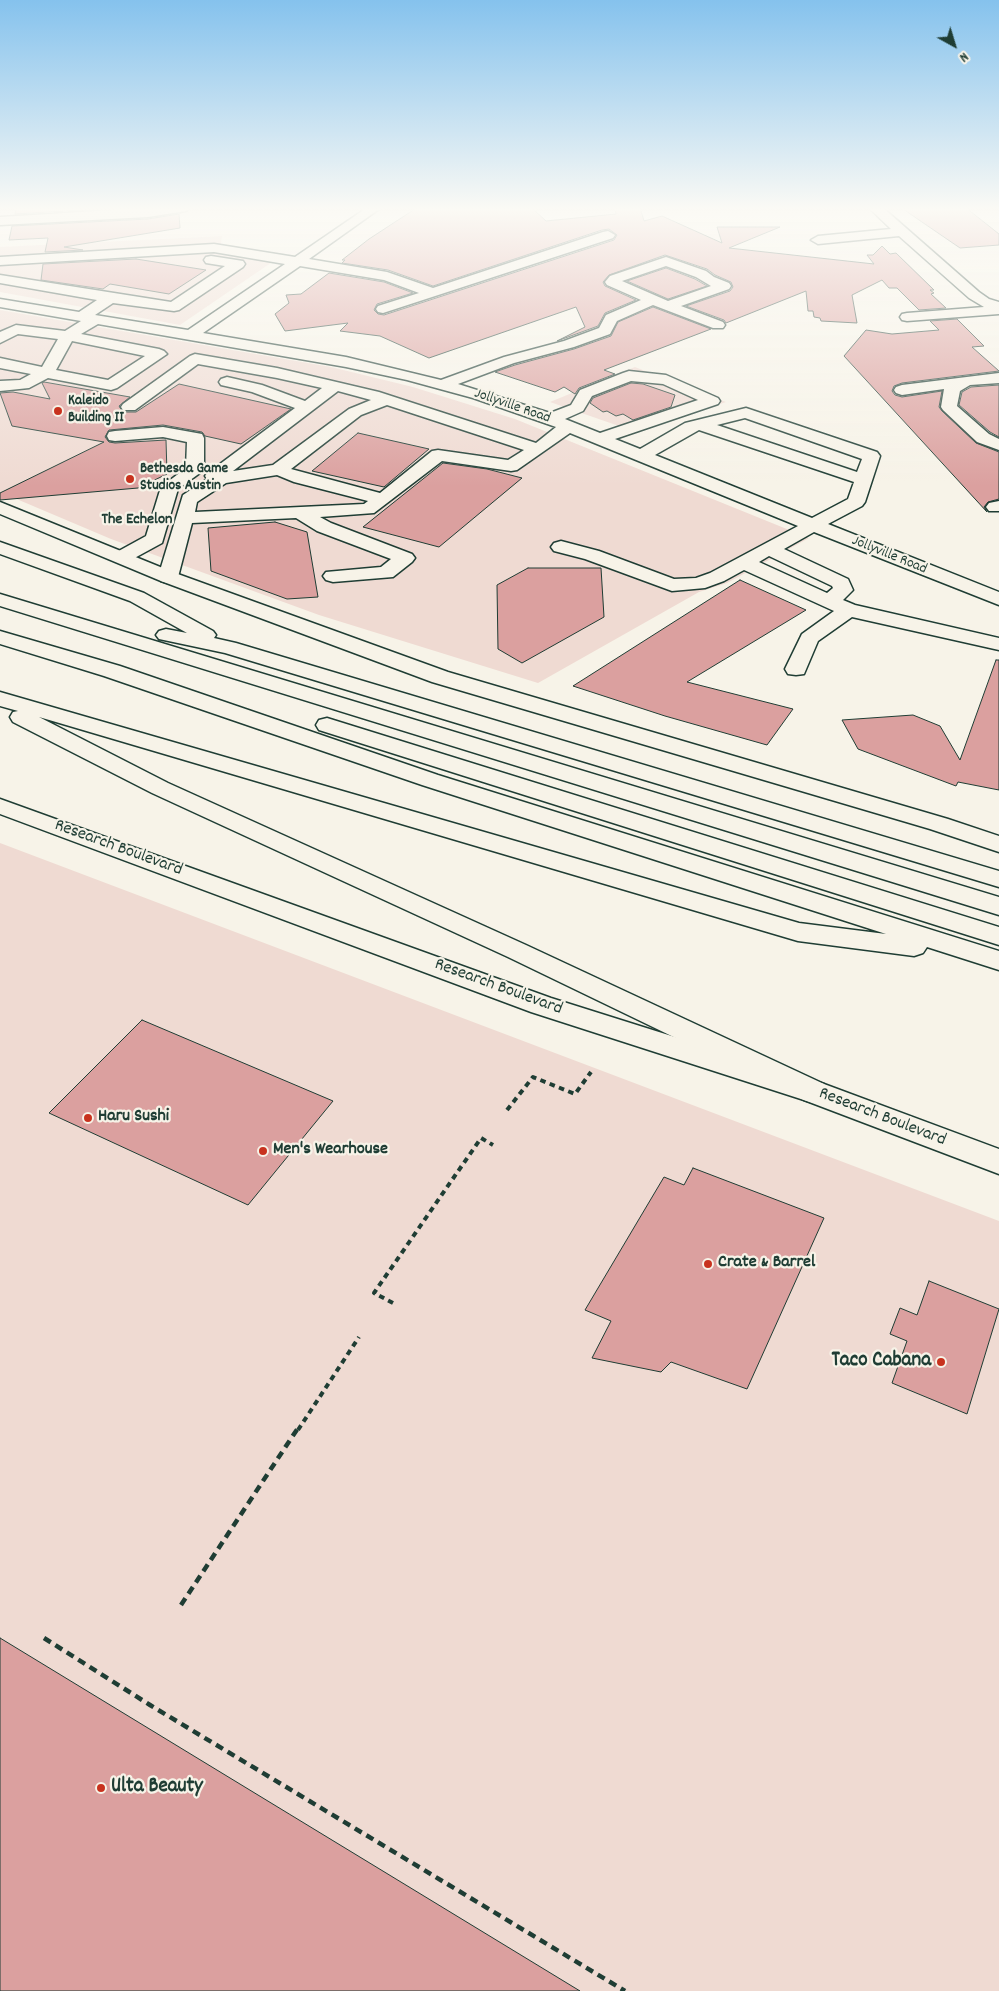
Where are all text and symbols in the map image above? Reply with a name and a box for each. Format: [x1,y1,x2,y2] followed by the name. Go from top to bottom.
[929,20,979,70] north arrow
[954,47,972,67] text: N
[471,386,553,428] street label: Jollyville Road
[68,393,124,428] place label: Kaleido Building II
[52,405,64,417] marker: Kaleido Building II
[140,461,228,496] place label: Bethesda Game Studios Austin
[124,473,136,485] marker: Bethesda Game Studios Austin
[102,511,172,531] district label: The Echelon
[849,533,929,579] street label: Jollyville Road
[51,816,185,882] street label: Research Boulevard
[431,955,565,1021] street label: Research Boulevard
[815,1084,949,1152] street label: Research Boulevard
[98,1107,169,1129] place label: Haru Sushi
[82,1112,94,1124] marker: Haru Sushi
[273,1140,388,1162] place label: Men's Wearhouse
[257,1145,269,1157] marker: Men's Wearhouse
[718,1253,815,1275] place label: Crate & Barrel
[702,1258,714,1270] marker: Crate & Barrel
[831,1349,931,1375] place label: Taco Cabana
[935,1356,947,1368] marker: Taco Cabana
[111,1775,203,1801] place label: Ulta Beauty
[95,1782,107,1794] marker: Ulta Beauty

